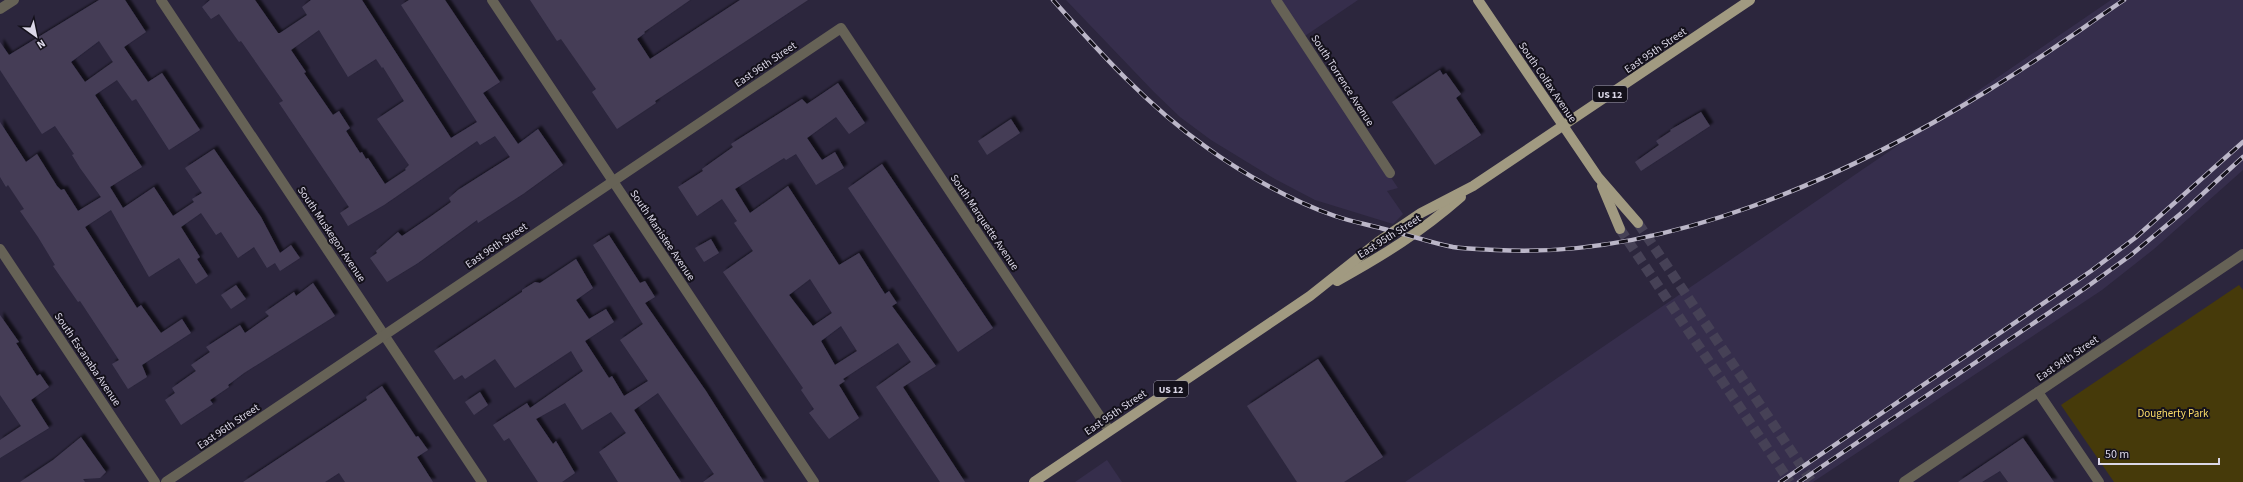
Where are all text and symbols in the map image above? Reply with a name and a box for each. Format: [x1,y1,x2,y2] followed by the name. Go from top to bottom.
[16,16,56,56] north arrow
[1621,24,1690,77] street label: East 95th Street
[1307,32,1378,129] street label: South Torrence Avenue
[34,36,48,52] text: N
[731,38,800,91] street label: East 96th Street
[1515,39,1580,126] street label: South Colfax Avenue
[1593,86,1627,102] road number: US 12
[947,171,1023,274] street label: South Marquette Avenue
[294,183,370,286] street label: South Muskegon Avenue
[626,187,699,284] street label: South Manistee Avenue
[1355,211,1424,262] street label: East 95th Street
[462,219,531,272] street label: East 96th Street
[51,310,125,409] street label: South Escanaba Avenue
[2033,332,2102,385] street label: East 94th Street
[1154,381,1188,397] road number: US 12
[1081,386,1150,439] street label: East 95th Street
[194,400,263,453] street label: East 96th Street
[2137,406,2209,421] park label: Dougherty Park
[2099,440,2219,466] scale bar
[2105,446,2129,463] text: 50 m

